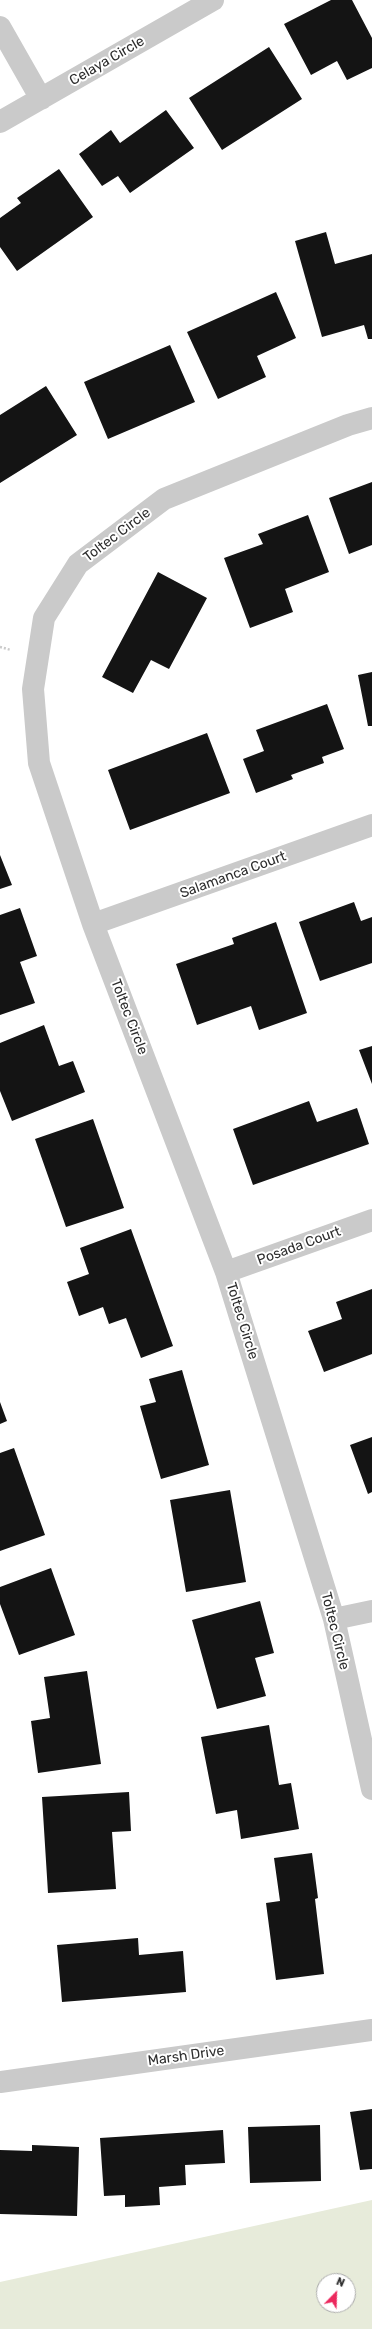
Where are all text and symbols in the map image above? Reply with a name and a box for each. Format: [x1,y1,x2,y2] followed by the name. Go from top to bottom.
[67,33,147,89] street label: Celaya Circle
[80,504,154,566] street label: Toltec Circle
[178,848,288,902] street label: Salamanca Court
[107,977,151,1057] street label: Toltec Circle
[255,1223,343,1269] street label: Posada Court
[222,1281,262,1361] street label: Toltec Circle
[317,1590,353,1672] street label: Toltec Circle
[147,2042,225,2070] street label: Marsh Drive
[316,2273,356,2313] north arrow
[334,2275,347,2290] text: N

